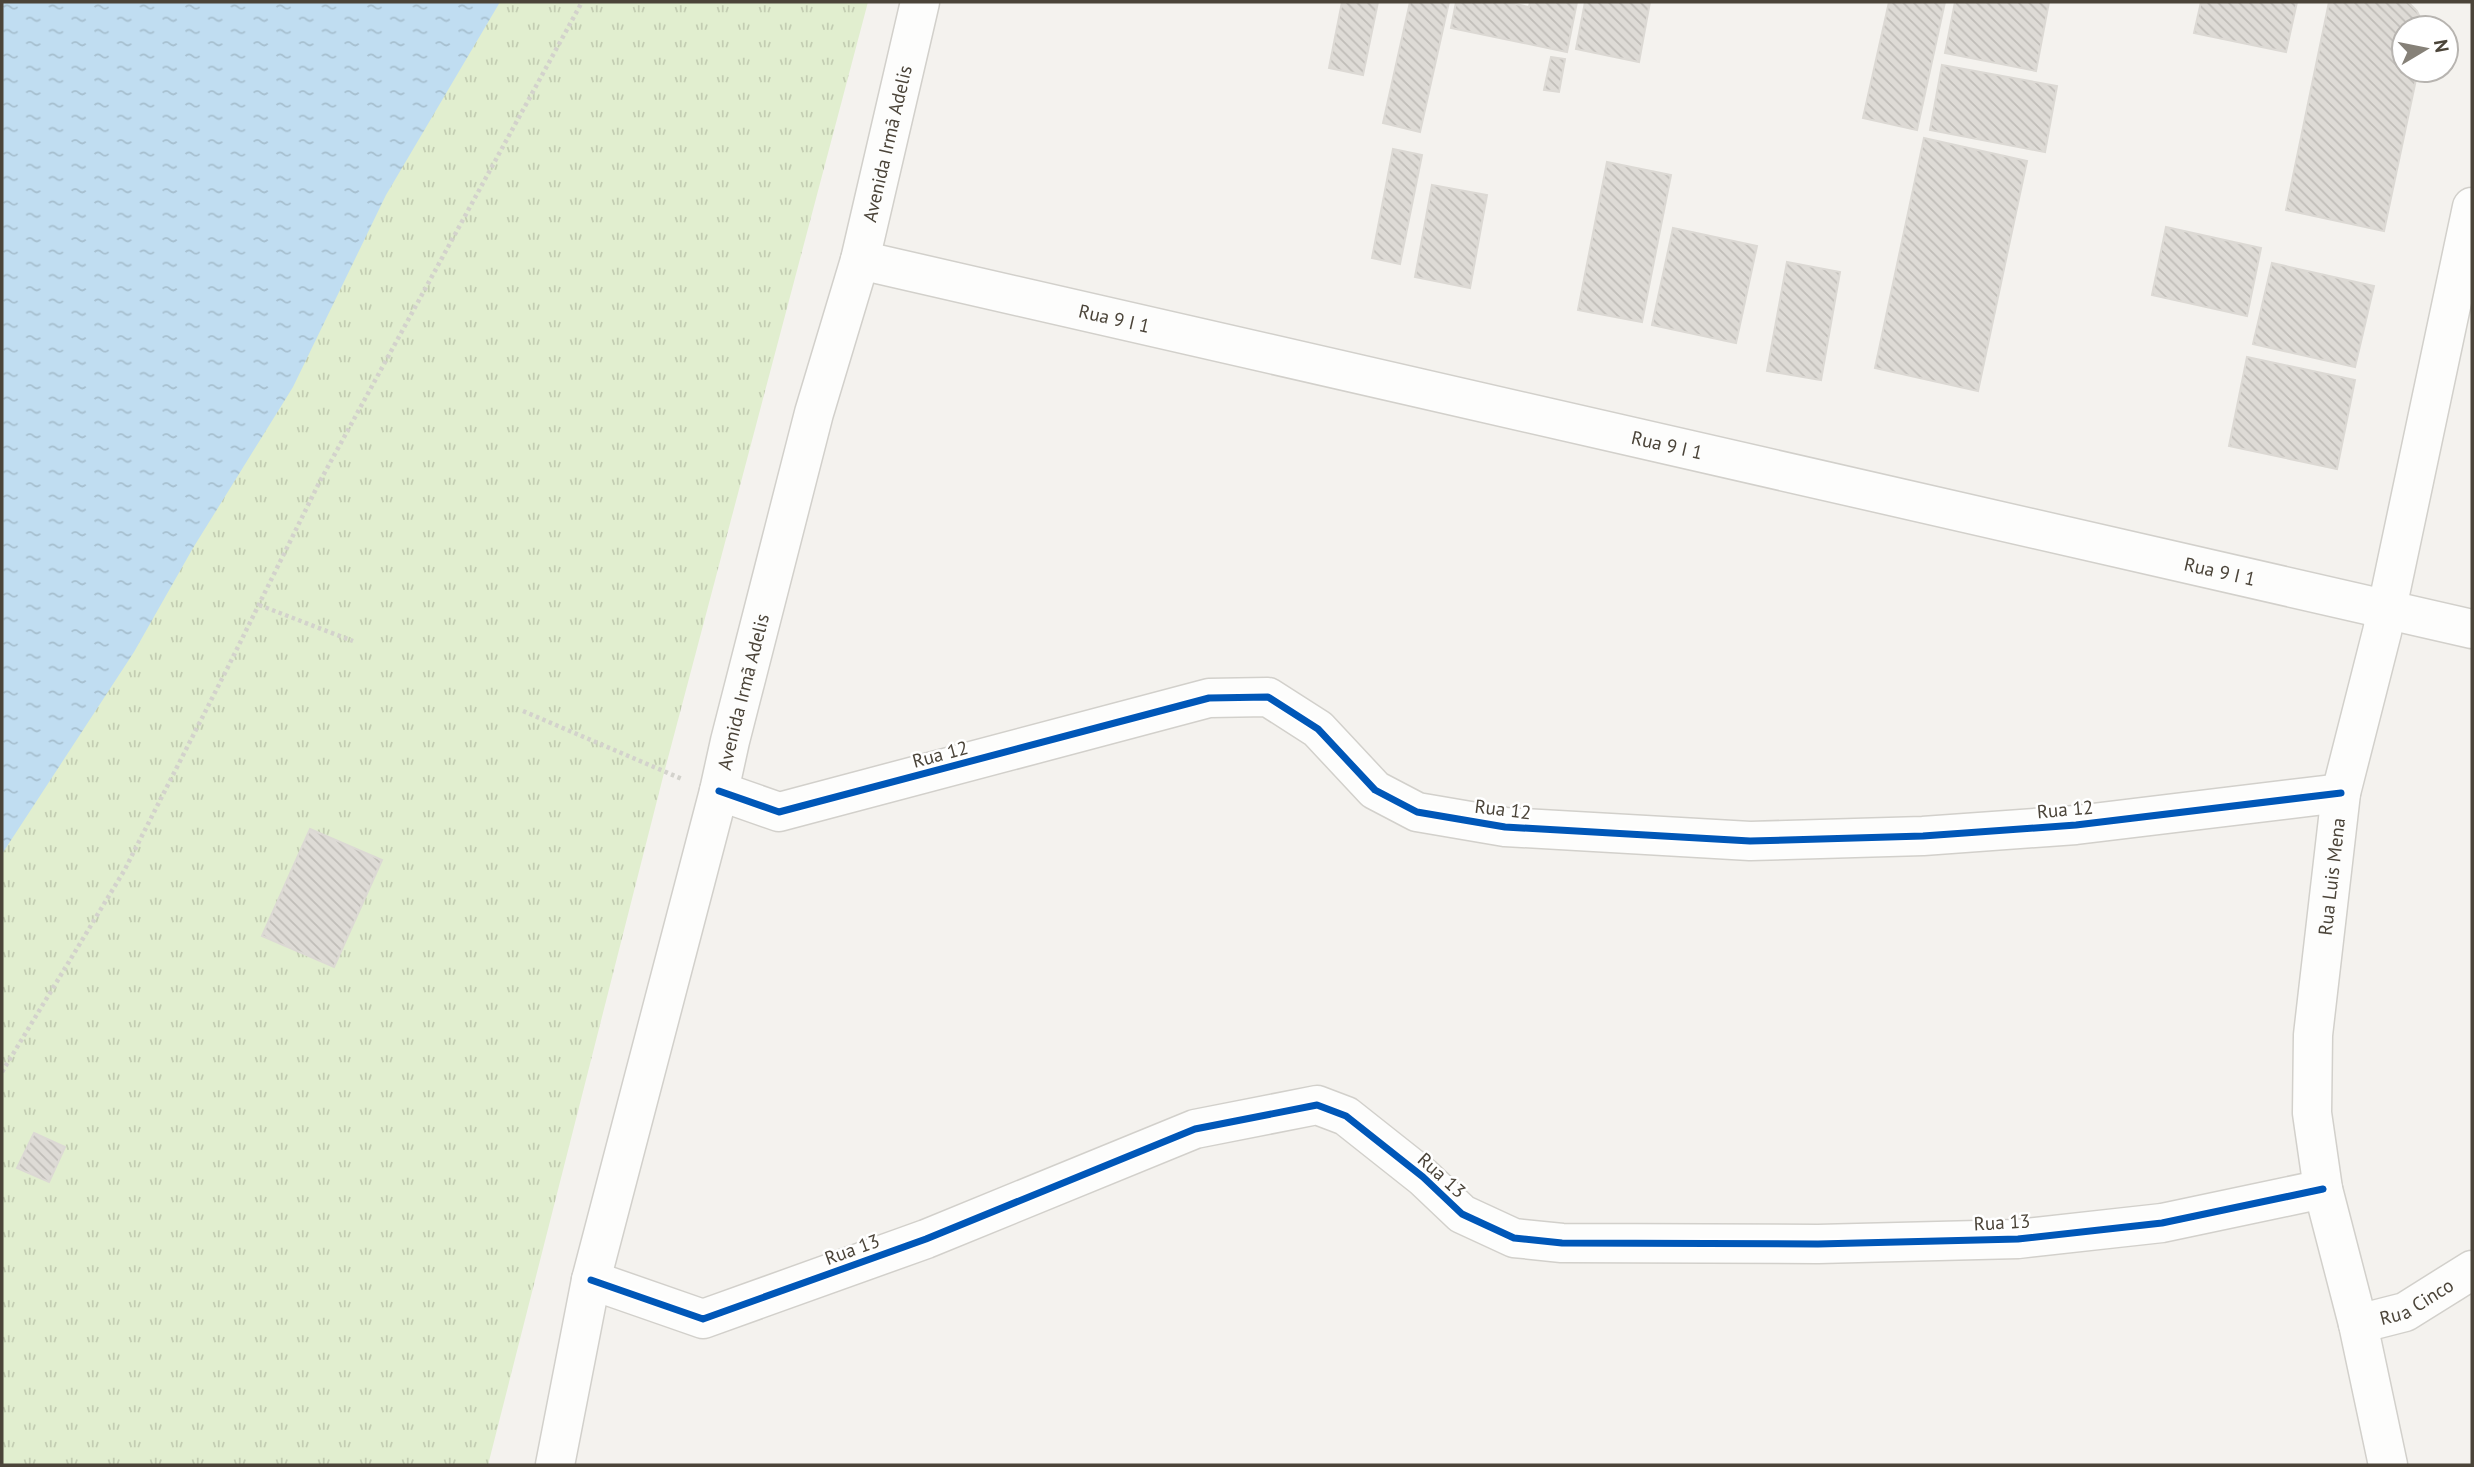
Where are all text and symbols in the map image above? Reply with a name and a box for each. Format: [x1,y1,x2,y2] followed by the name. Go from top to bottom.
[2390,14,2460,84] north arrow
[2429,38,2455,54] text: N
[857,63,917,224] street label: Avenida Irmã Adelis
[1077,298,1152,338] street label: Rua 9 I 1
[1629,425,1705,465] street label: Rua 9 I 1
[2182,552,2258,591] street label: Rua 9 I 1
[712,611,774,772] street label: Avenida Irmã Adelis
[910,735,970,773] street label: Rua 12
[1473,794,1533,824] street label: Rua 12
[2036,795,2094,823] street label: Rua 12
[2313,816,2350,937] street label: Rua Luis Mena
[1413,1147,1471,1203] street label: Rua 13
[1973,1209,2031,1235] street label: Rua 13
[821,1228,883,1270] street label: Rua 13
[2377,1273,2458,1330] street label: Rua Cinco

